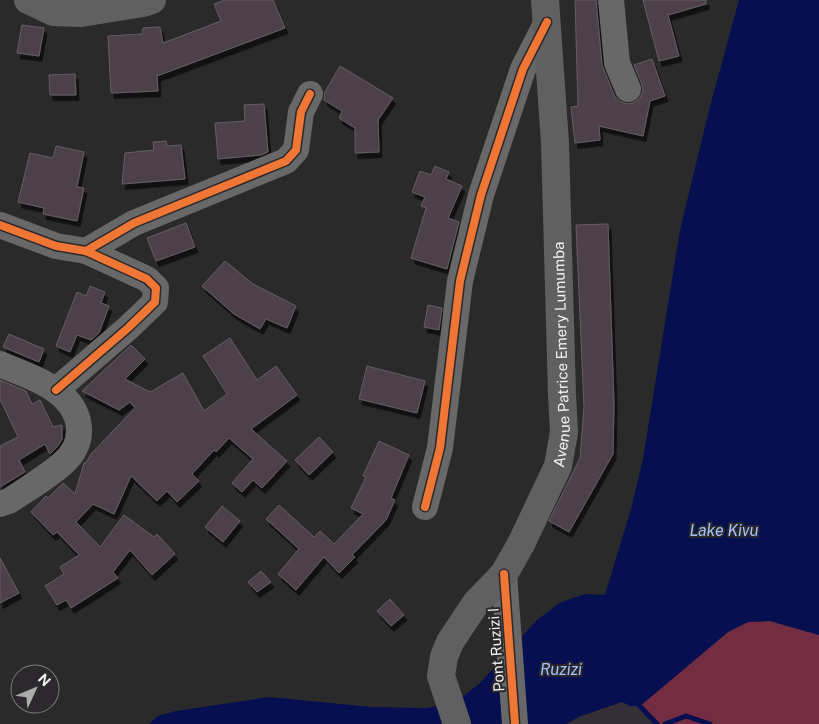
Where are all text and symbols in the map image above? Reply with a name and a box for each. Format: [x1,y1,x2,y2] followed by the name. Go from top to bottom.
[549,241,573,468] street label: Avenue Patrice Emery Lumumba
[689,521,759,540] water label: Lake Kivu
[485,607,507,693] street label: Pont Ruzizi I
[540,660,582,679] water label: Ruzizi
[10,664,60,714] north arrow
[35,670,54,689] text: N

